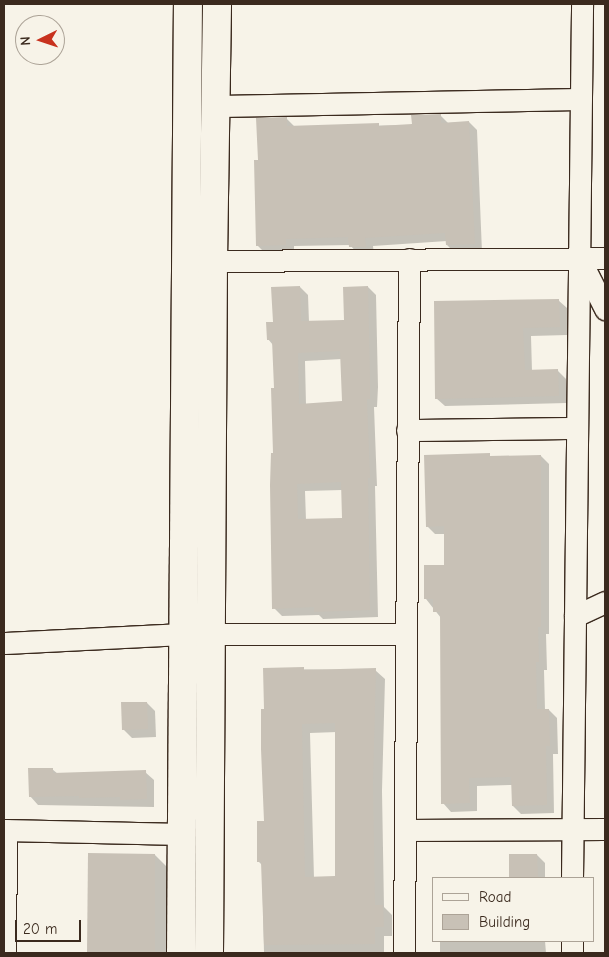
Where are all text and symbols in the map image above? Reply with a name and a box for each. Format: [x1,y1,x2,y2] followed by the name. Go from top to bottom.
[15,15,65,65] north arrow
[17,36,34,46] text: N
[432,877,594,942] legend
[479,888,511,906] text: Road
[18,910,84,942] scale bar
[479,913,530,931] text: Building
[23,920,57,938] text: 20 m

